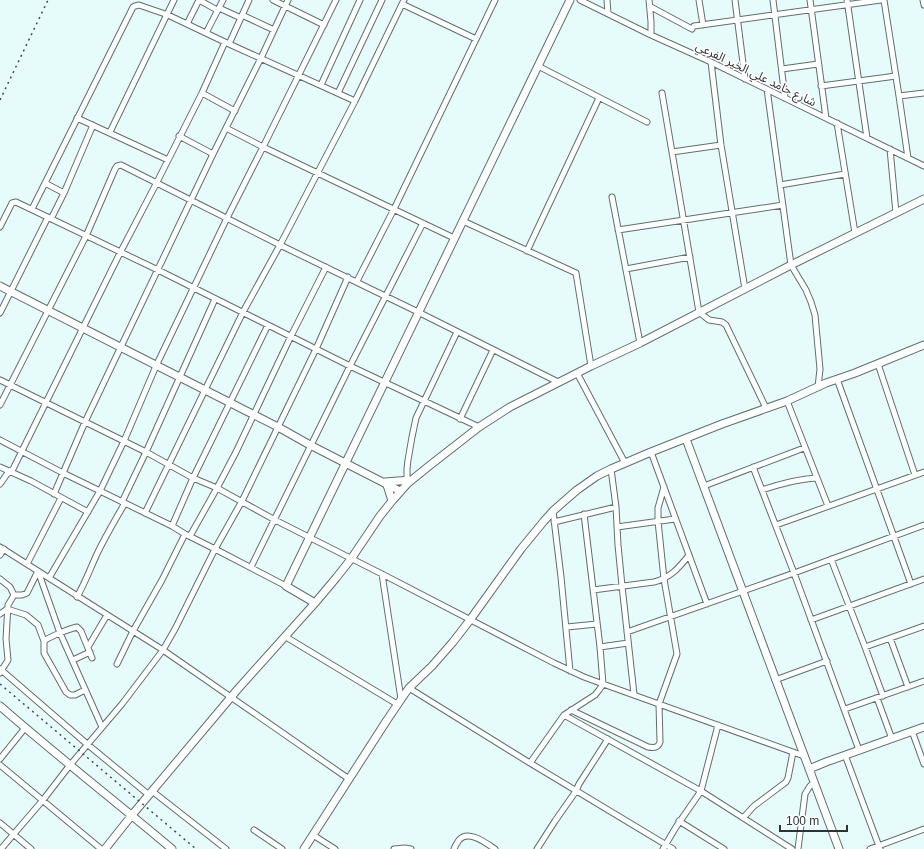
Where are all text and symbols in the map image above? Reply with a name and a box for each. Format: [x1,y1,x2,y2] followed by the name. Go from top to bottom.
[692,39,819,112] street label: شارع حامد علي الخير الفرعي
[780,807,847,833] scale bar
[786,814,819,828] text: 100 m

